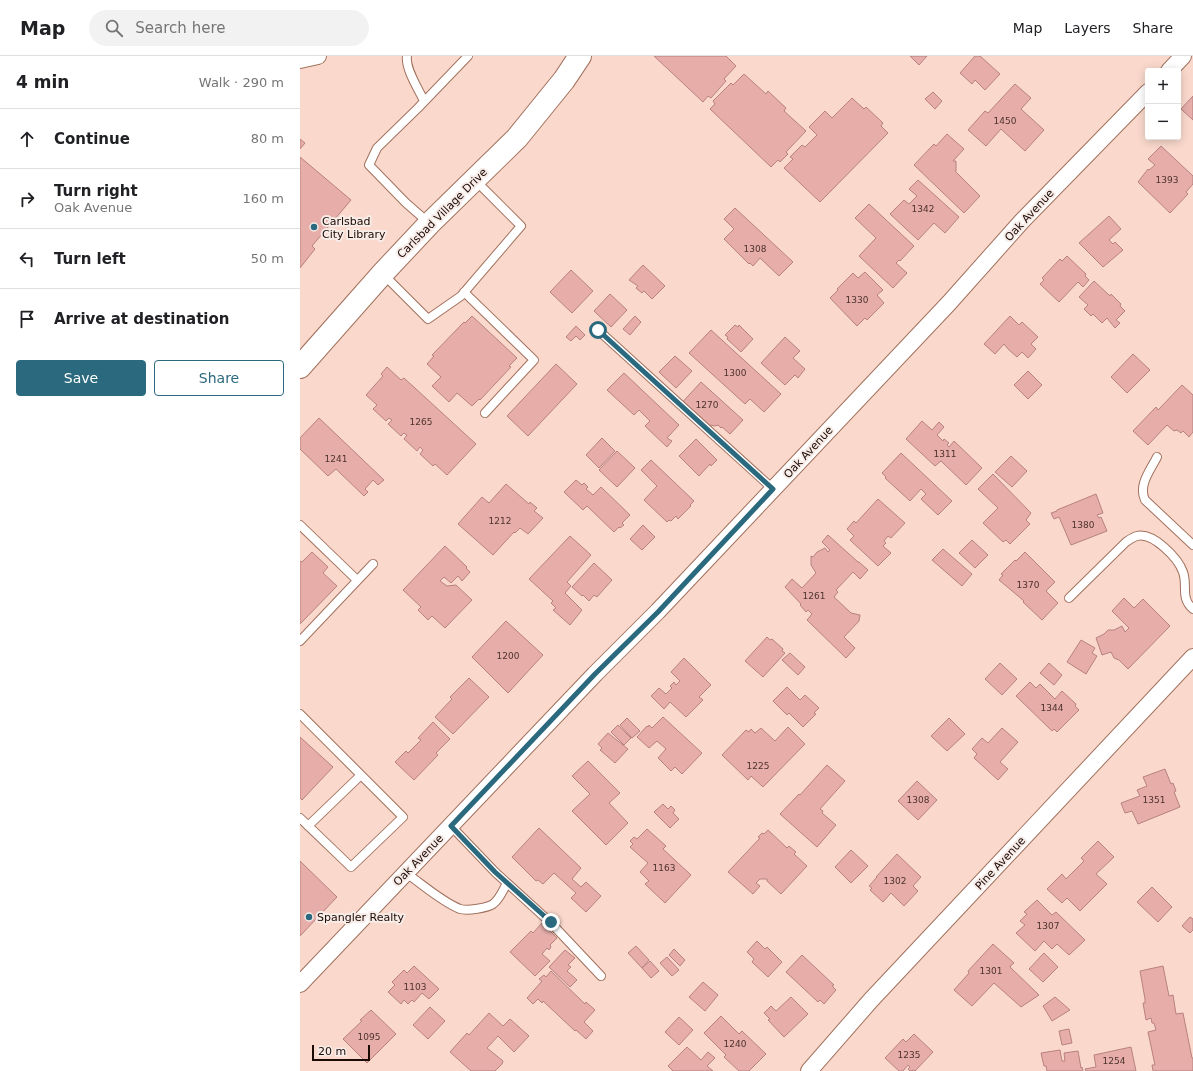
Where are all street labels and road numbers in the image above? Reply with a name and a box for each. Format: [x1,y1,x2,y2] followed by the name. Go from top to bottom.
[395,166,490,261] street label: Carlsbad Village Drive
[1002,187,1057,244] street label: Oak Avenue
[781,424,836,481] street label: Oak Avenue
[391,832,446,889] street label: Oak Avenue
[973,834,1028,892] street label: Pine Avenue

